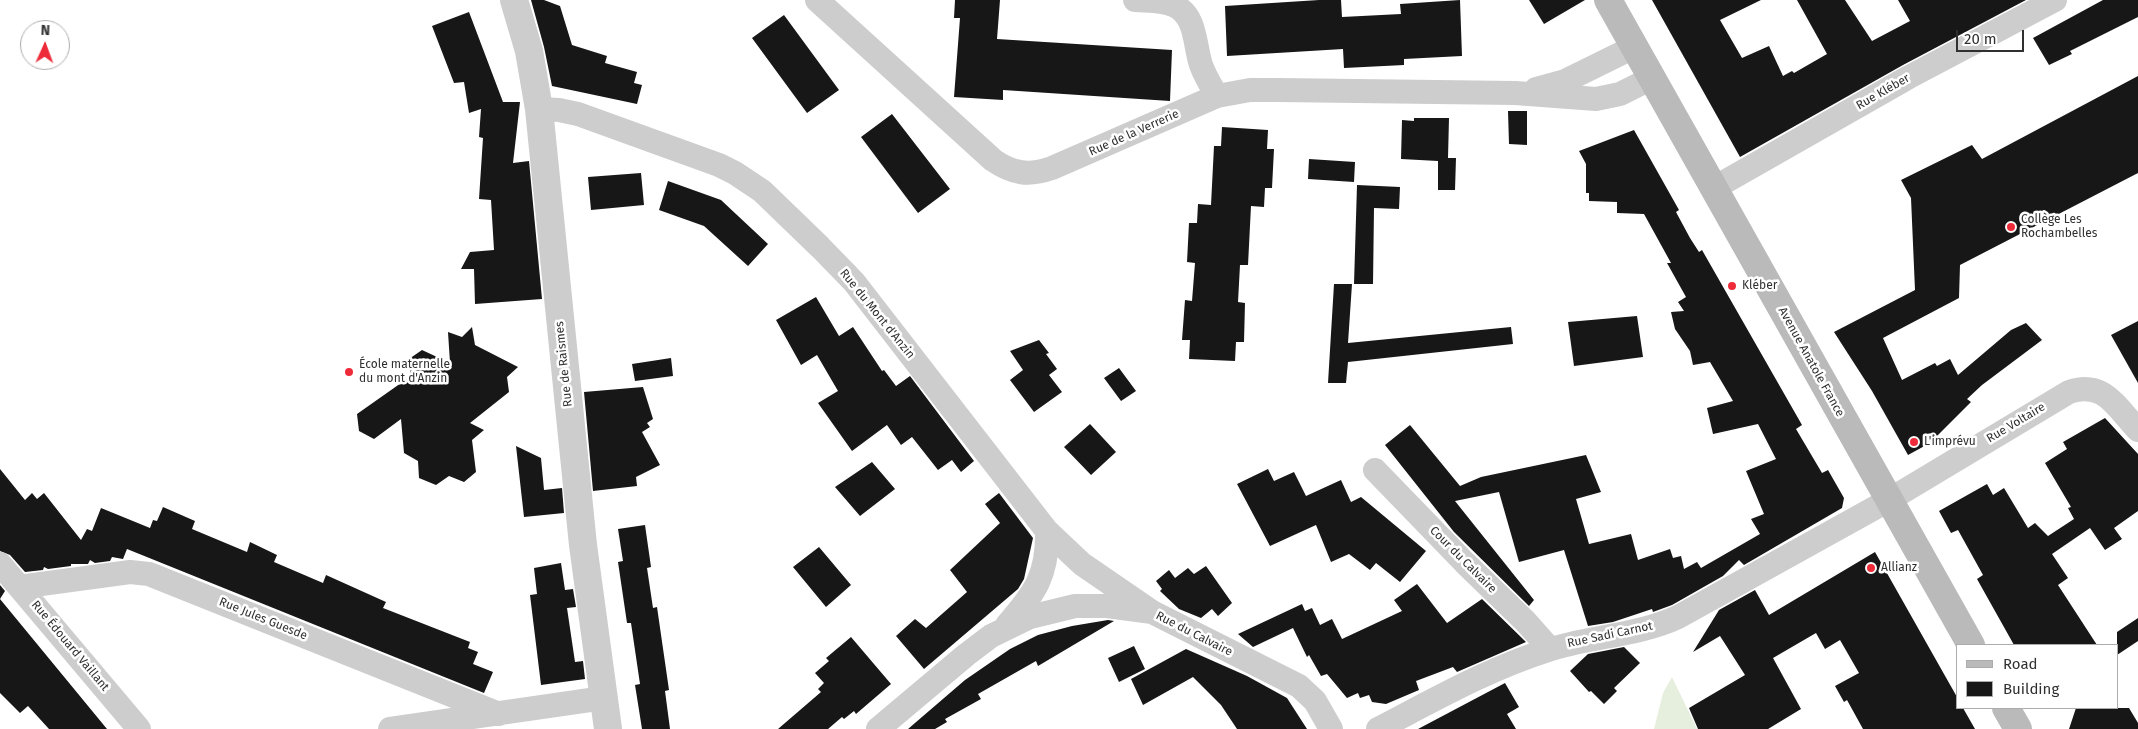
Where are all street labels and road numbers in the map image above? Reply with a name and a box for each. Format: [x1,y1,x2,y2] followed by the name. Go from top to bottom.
[1854,71,1912,113] street label: Rue Kléber
[1087,107,1181,159] street label: Rue de la Verrerie
[836,266,918,362] street label: Rue du Mont d'Anzin
[1775,305,1847,419] street label: Avenue Anatole France
[552,321,576,407] street label: Rue de Raismes
[1984,400,2048,446] street label: Rue Voltaire
[1427,524,1499,596] street label: Cour du Calvaire
[217,595,309,643] street label: Rue Jules Guesde
[28,598,112,694] street label: Rue Édouard Vaillant
[1153,608,1235,660] street label: Rue du Calvaire
[1566,619,1654,651] street label: Rue Sadi Carnot

